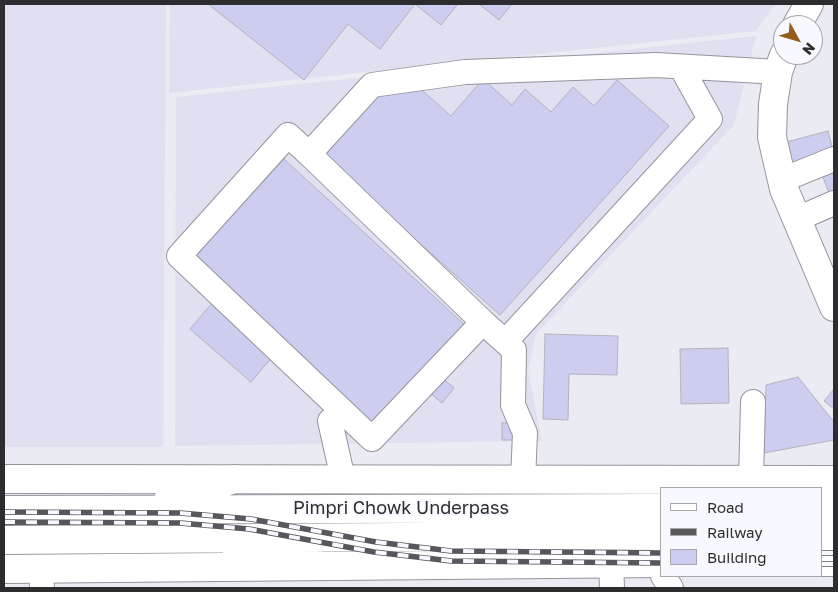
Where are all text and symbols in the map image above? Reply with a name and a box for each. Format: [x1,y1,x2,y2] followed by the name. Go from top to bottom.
[773,15,823,65] north arrow
[799,40,819,59] text: N
[660,487,823,577] legend
[293,497,509,519] street label: Pimpri Chowk Underpass
[707,498,744,516] text: Road
[707,523,763,541] text: Railway
[707,548,767,566] text: Building

